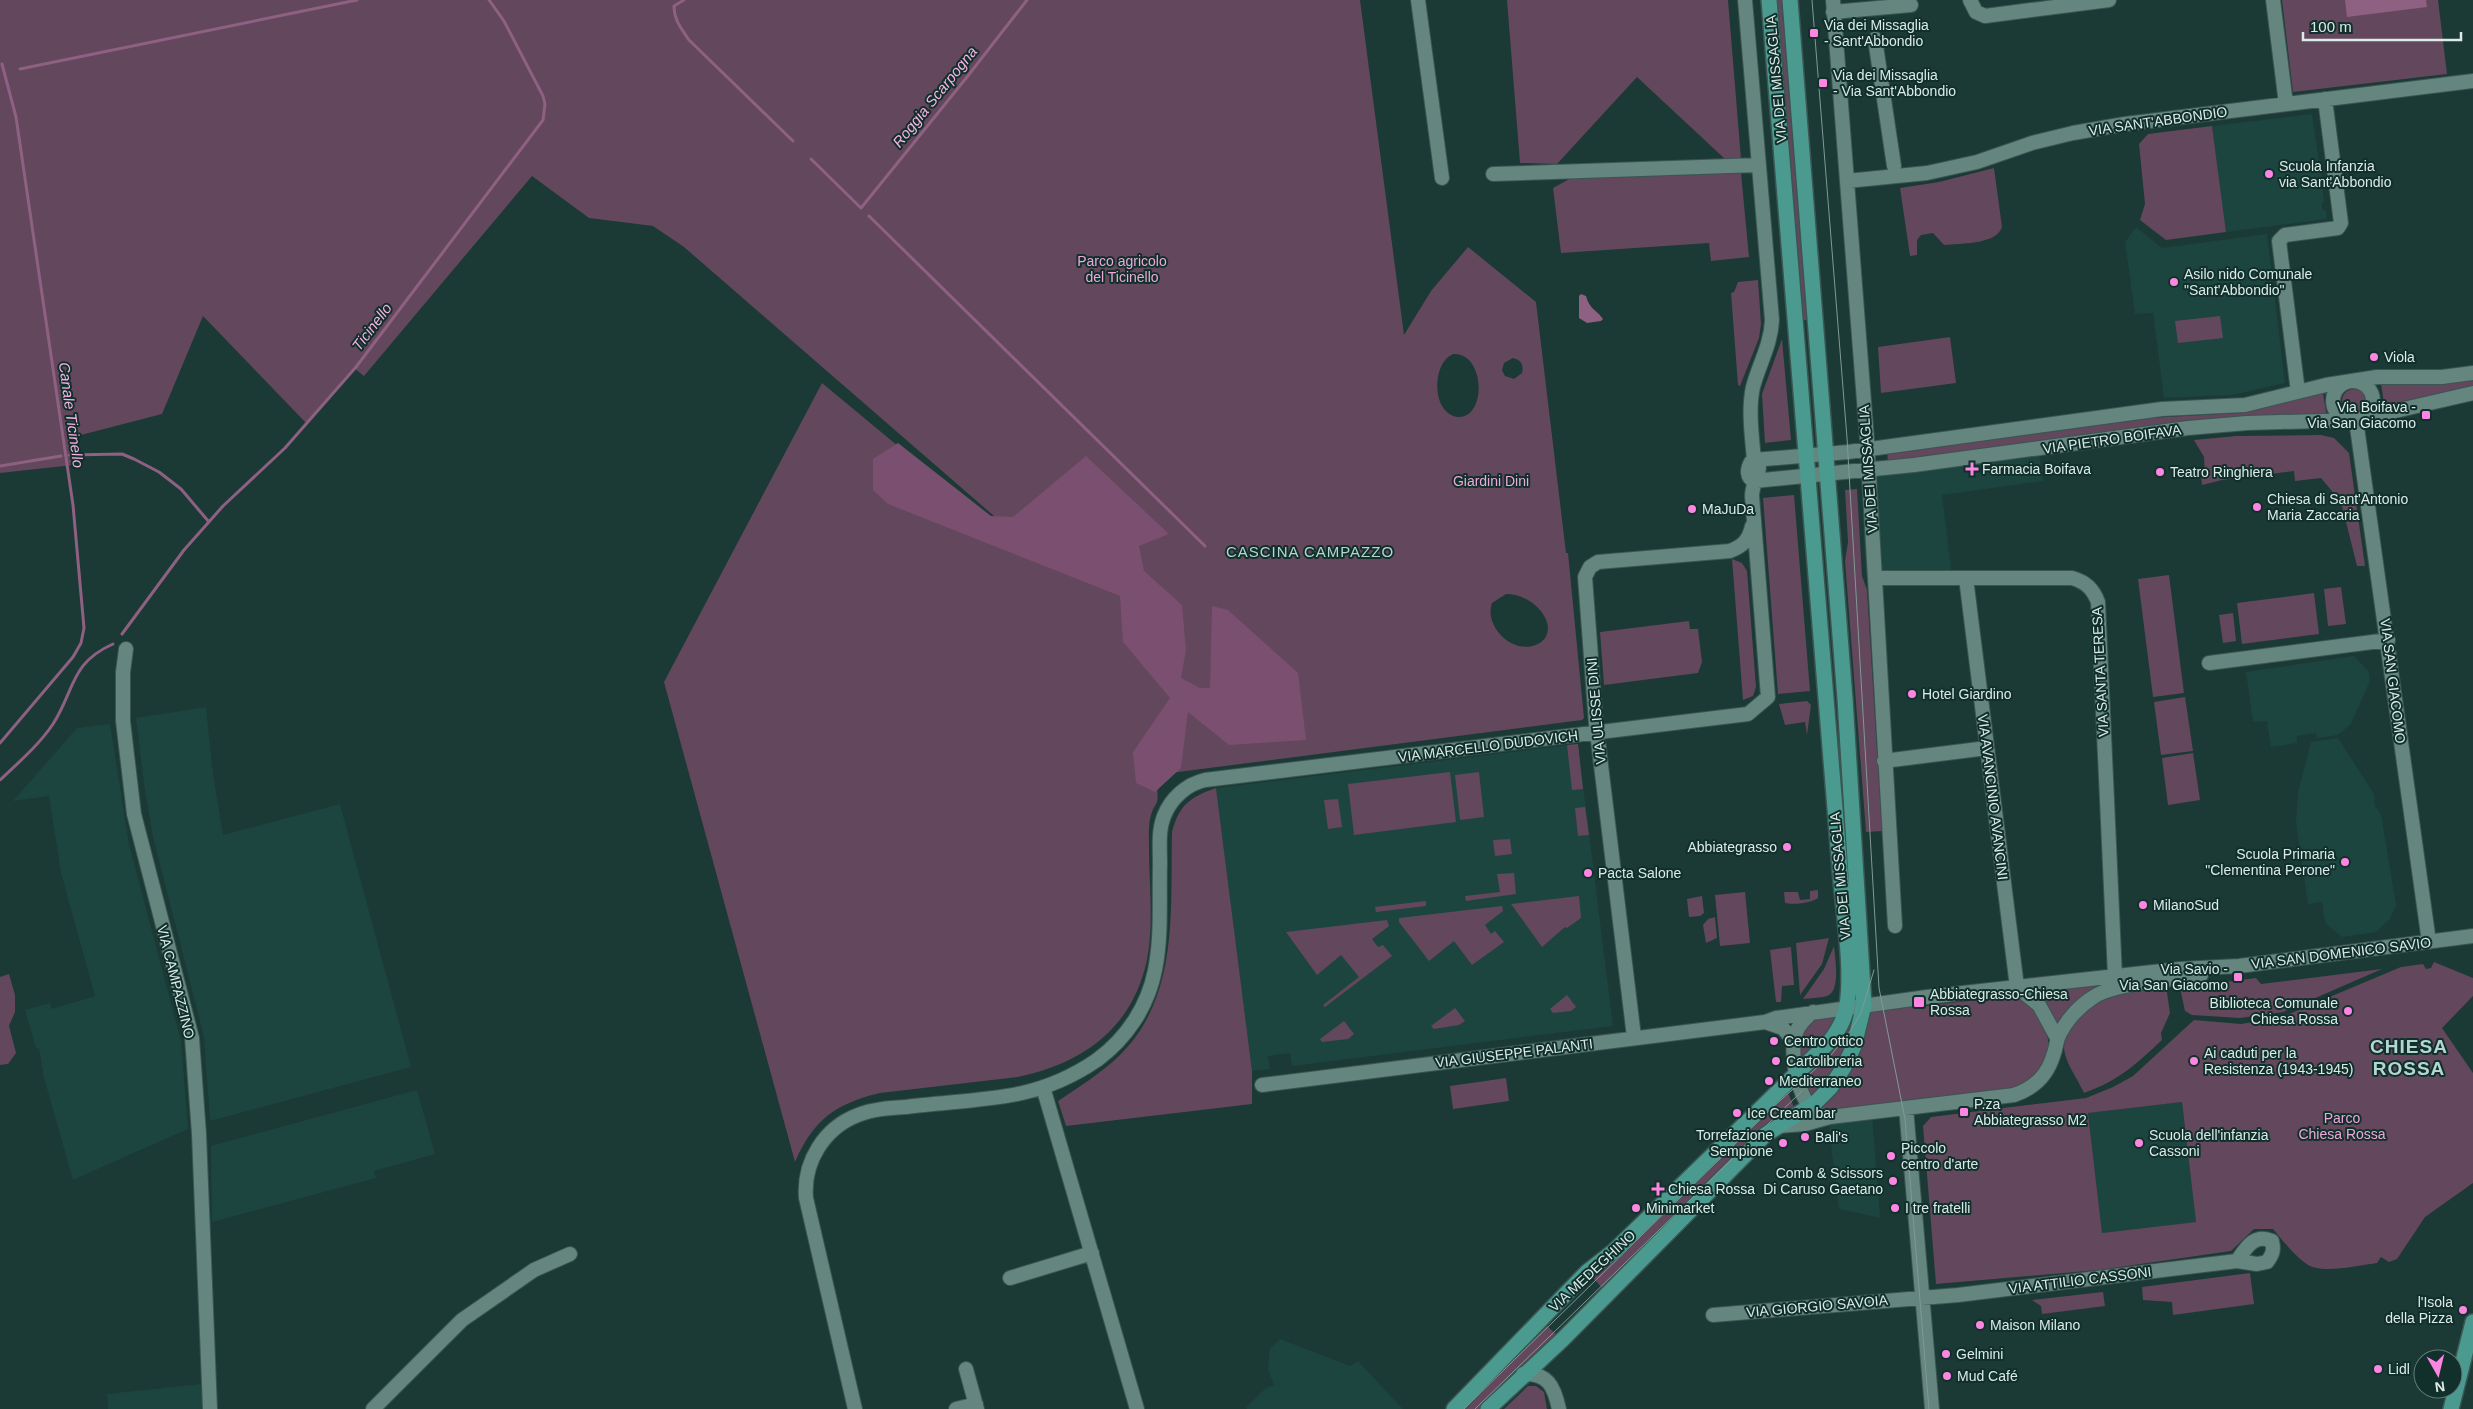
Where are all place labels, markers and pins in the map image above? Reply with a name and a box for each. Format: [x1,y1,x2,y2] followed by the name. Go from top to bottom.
[1824,17,1929,49] place label: Via dei Missaglia - Sant'Abbondio
[1808,27,1820,39] marker: Via dei Missaglia - Sant'Abbondio
[1833,67,1956,99] place label: Via dei Missaglia - Via Sant'Abbondio
[1817,77,1829,89] marker: Via dei Missaglia - Via Sant'Abbondio
[2279,158,2392,190] place label: Scuola Infanzia via Sant'Abbondio
[2263,168,2275,180] marker: Scuola Infanzia via Sant'Abbondio
[2184,266,2313,298] place label: Asilo nido Comunale "Sant'Abbondio"
[2168,276,2180,288] marker: Asilo nido Comunale "Sant'Abbondio"
[2384,349,2415,365] place label: Viola
[2368,351,2380,363] marker: Viola
[2307,399,2416,431] place label: Via Boifava - Via San Giacomo
[2420,409,2432,421] marker: Via Boifava - Via San Giacomo
[1982,461,2091,477] place label: Farmacia Boifava
[1966,463,1978,475] marker: Farmacia Boifava
[2170,464,2273,480] place label: Teatro Ringhiera
[2154,466,2166,478] marker: Teatro Ringhiera
[2267,491,2408,523] place label: Chiesa di Sant'Antonio Maria Zaccaria
[1702,501,1754,517] place label: MaJuDa
[2251,501,2263,513] marker: Chiesa di Sant'Antonio Maria Zaccaria
[1686,503,1698,515] marker: MaJuDa
[1922,686,2012,702] place label: Hotel Giardino
[1906,688,1918,700] marker: Hotel Giardino
[1687,839,1777,855] place label: Abbiategrasso
[1781,841,1793,853] marker: Abbiategrasso
[2205,846,2335,878] place label: Scuola Primaria "Clementina Perone"
[2339,856,2351,868] marker: Scuola Primaria "Clementina Perone"
[1598,865,1681,881] place label: Pacta Salone
[1582,867,1594,879] marker: Pacta Salone
[2153,897,2219,913] place label: MilanoSud
[2137,899,2149,911] marker: MilanoSud
[2119,961,2228,993] place label: Via Savio - Via San Giacomo
[2232,971,2244,983] marker: Via Savio - Via San Giacomo
[1930,986,2068,1018] place label: Abbiategrasso-Chiesa Rossa
[1912,995,1926,1009] marker: Abbiategrasso-Chiesa Rossa
[2210,995,2338,1027] place label: Biblioteca Comunale Chiesa Rossa
[2342,1005,2354,1017] marker: Biblioteca Comunale Chiesa Rossa
[1784,1033,1864,1049] place label: Centro ottico
[1768,1035,1780,1047] marker: Centro ottico
[2204,1045,2353,1077] place label: Ai caduti per la Resistenza (1943-1945)
[1786,1053,1862,1069] place label: Cartolibreria
[1770,1055,1782,1067] marker: Cartolibreria
[2188,1055,2200,1067] marker: Ai caduti per la Resistenza (1943-1945)
[1779,1073,1862,1089] place label: Mediterraneo
[1763,1075,1775,1087] marker: Mediterraneo
[1974,1096,2087,1128] place label: P.za Abbiategrasso M2
[1747,1105,1836,1121] place label: Ice Cream bar
[1958,1106,1970,1118] marker: P.za Abbiategrasso M2
[1731,1107,1743,1119] marker: Ice Cream bar
[1696,1127,1773,1159] place label: Torrefazione Sempione
[2149,1127,2269,1159] place label: Scuola dell'infanzia Cassoni
[1815,1129,1848,1145] place label: Bali's
[1799,1131,1811,1143] marker: Bali's
[1777,1137,1789,1149] marker: Torrefazione Sempione
[2133,1137,2145,1149] marker: Scuola dell'infanzia Cassoni
[1901,1140,1979,1172] place label: Piccolo centro d'arte
[1885,1150,1897,1162] marker: Piccolo centro d'arte
[1763,1165,1883,1197] place label: Comb & Scissors Di Caruso Gaetano
[1887,1175,1899,1187] marker: Comb & Scissors Di Caruso Gaetano
[1668,1181,1755,1197] place label: Chiesa Rossa
[1652,1183,1664,1195] marker: Chiesa Rossa
[1646,1200,1715,1216] place label: Minimarket
[1905,1200,1970,1216] place label: I tre fratelli
[1630,1202,1642,1214] marker: Minimarket
[1889,1202,1901,1214] marker: I tre fratelli
[2385,1294,2453,1326] place label: l'Isola della Pizza
[2457,1304,2469,1316] marker: l'Isola della Pizza
[1990,1317,2080,1333] place label: Maison Milano
[1974,1319,1986,1331] marker: Maison Milano
[1956,1346,2003,1362] place label: Gelmini
[1940,1348,1952,1360] marker: Gelmini
[2388,1361,2410,1377] place label: Lidl
[2372,1363,2384,1375] marker: Lidl
[1957,1368,2018,1384] place label: Mud Café
[1941,1370,1953,1382] marker: Mud Café

